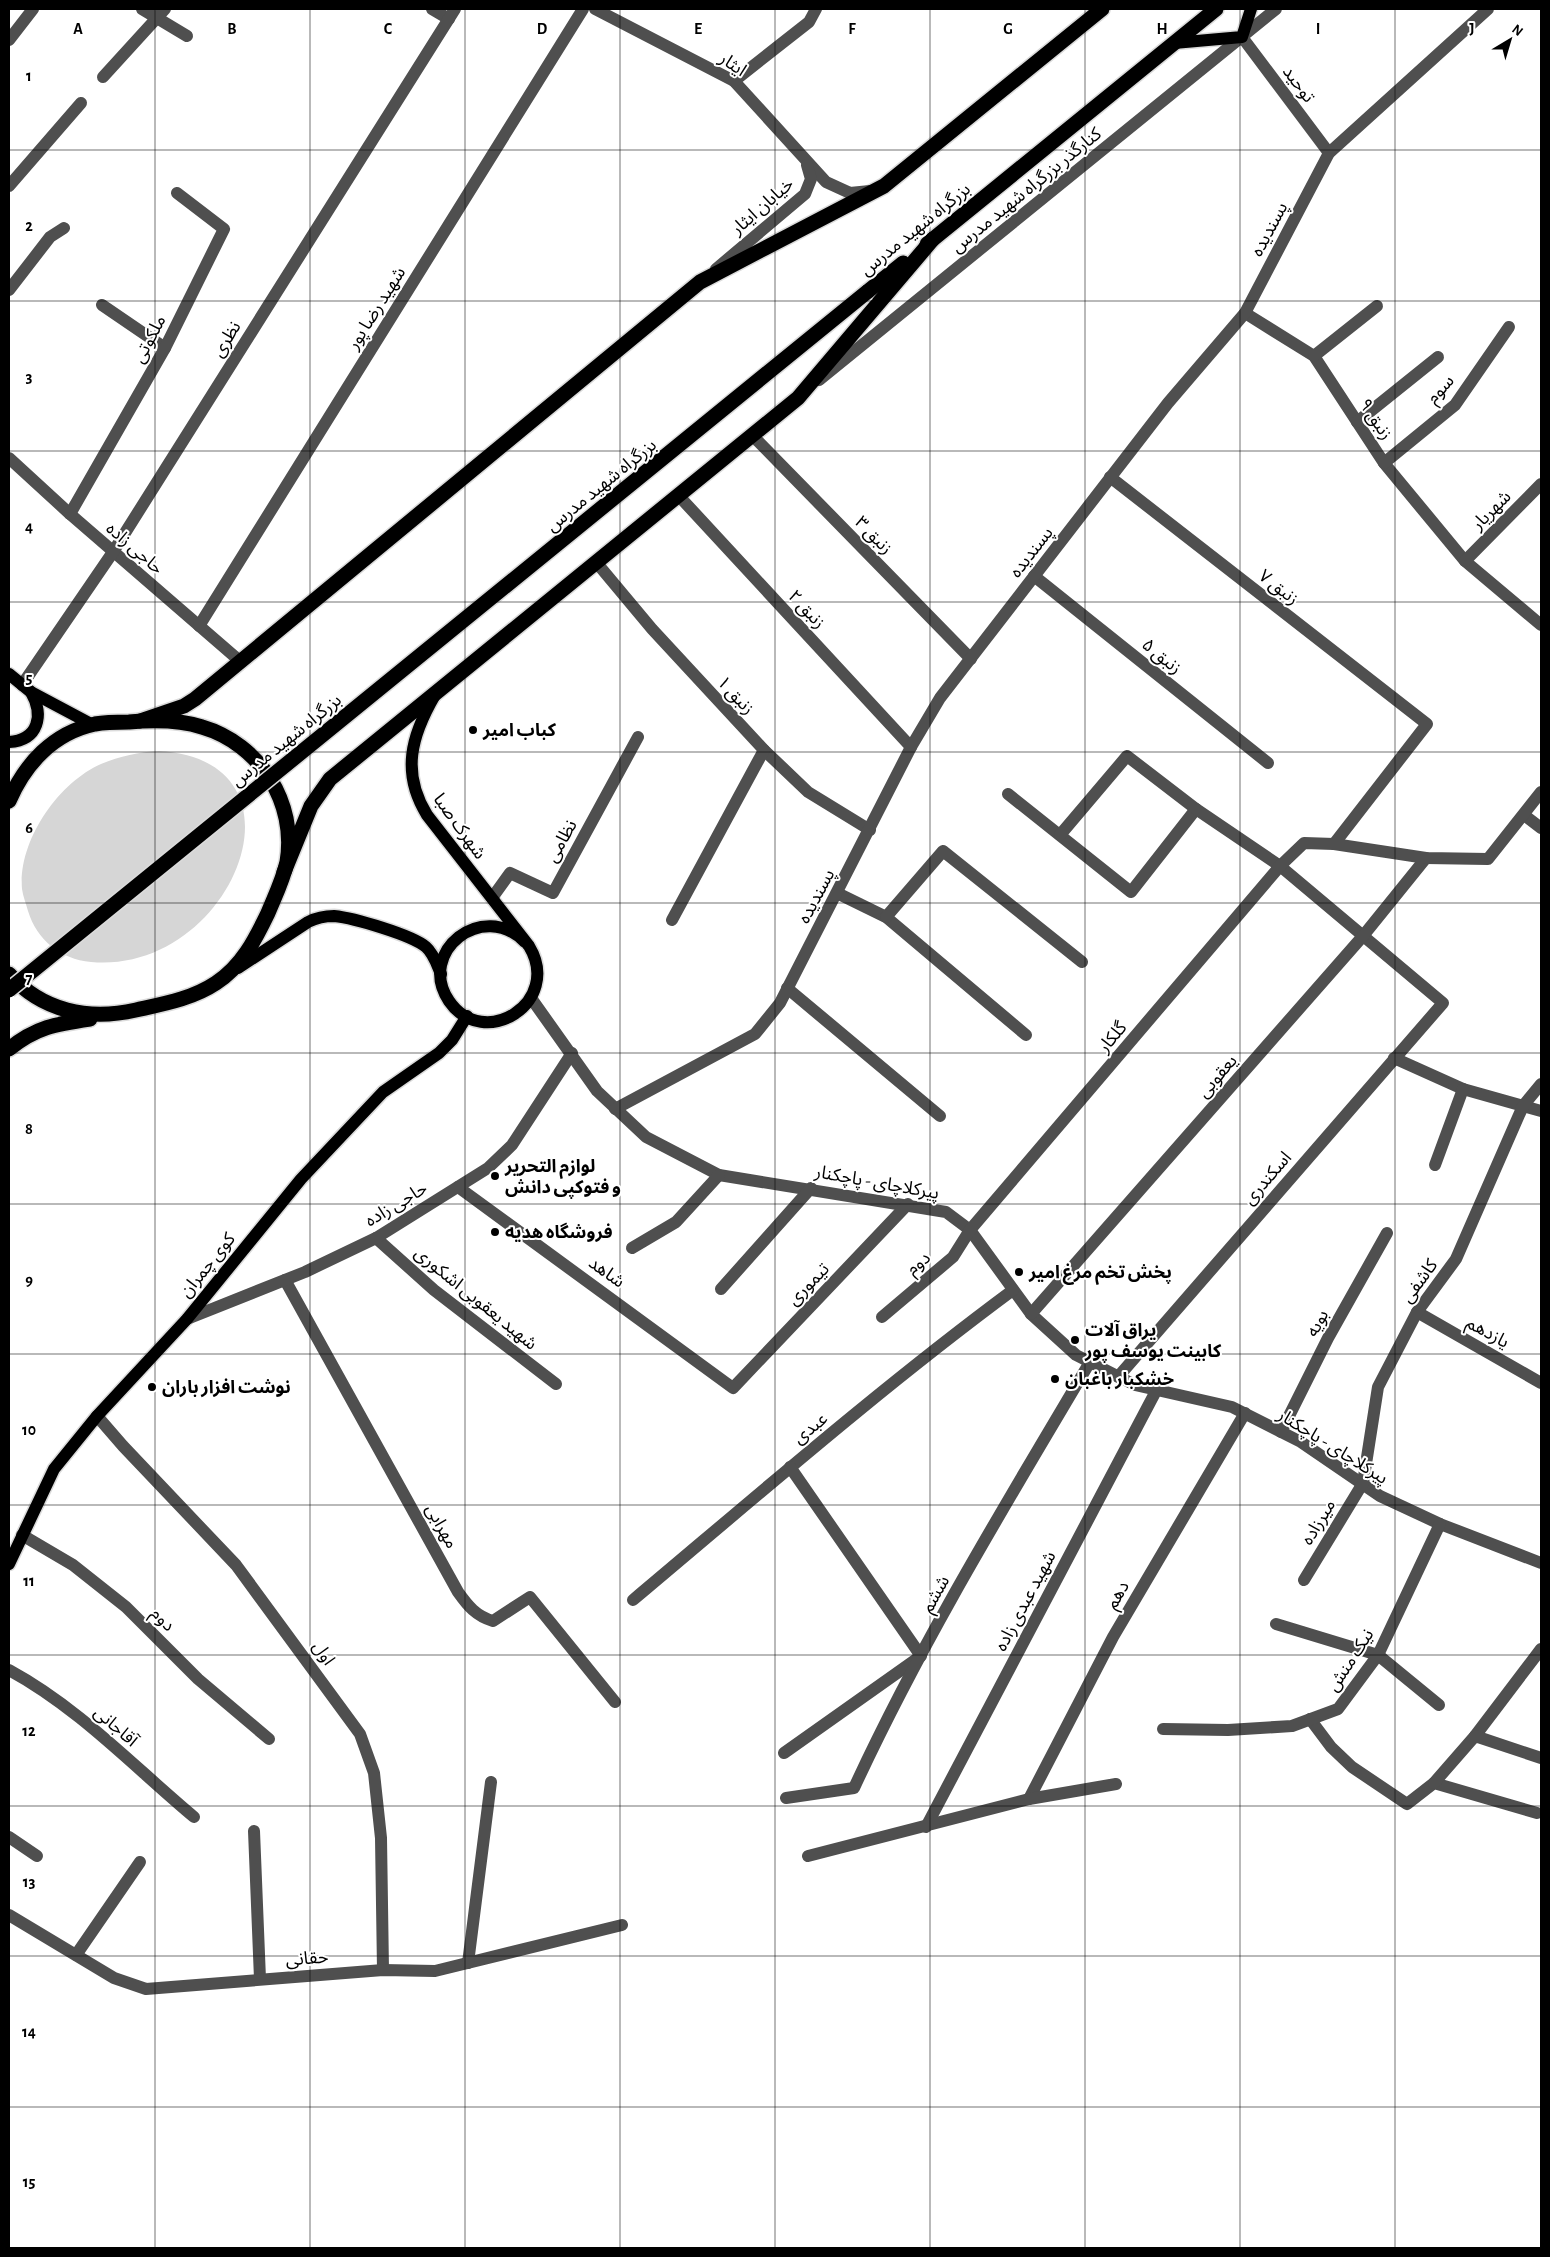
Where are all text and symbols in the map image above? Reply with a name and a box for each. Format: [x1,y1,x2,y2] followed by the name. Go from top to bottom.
[1485,15,1535,65] north arrow
[73,21,83,37] text: A
[227,21,237,37] text: B
[384,21,393,37] text: C
[537,21,548,37] text: D
[694,21,702,37] text: E
[848,21,856,37] text: F
[1003,21,1013,37] text: G
[1156,21,1168,37] text: H
[1316,21,1320,37] text: I
[1469,21,1475,37] text: J
[1509,22,1526,39] text: N
[714,49,749,81] street label: ایثار
[1278,63,1318,107] street label: توحید
[26,68,32,84] text: 1
[948,124,1106,257] street label: کنارگذر بزرگراه شهید مدرس
[727,175,798,240] street label: خیابان ایثار
[857,179,975,280] street label: بزرگراه شهید مدرس
[1248,199,1293,260] street label: پسندیده
[25,218,33,234] text: 2
[344,264,410,354] street label: شهید رضا پور
[130,313,171,367] street label: ملکوتی
[209,318,246,361] street label: نظری
[26,369,33,385] text: 3
[1424,372,1461,410] street label: سوم
[1354,396,1395,444] street label: زنبق ۹
[543,435,661,536] street label: بزرگراه شهید مدرس
[1468,488,1515,535] street label: شهریار
[850,513,895,559] street label: زنبق ۳
[25,519,33,535] text: 4
[102,519,166,579] street label: حاجی زاده
[1007,524,1058,582] street label: پسندیده
[1255,567,1302,609] street label: زنبق ۷
[784,587,828,633] street label: زنبق ۲
[1138,636,1184,679] street label: زنبق ۵
[26,670,33,686] text: 5
[713,673,757,719] street label: زنبق ۱
[228,690,346,791] street label: بزرگراه شهید مدرس
[482,722,557,741] place label: کباب امیر
[467,724,479,736] marker: کباب امیر
[429,791,489,863] street label: شهرک صبا
[543,817,582,866] street label: نظامی
[25,820,33,836] text: 6
[795,866,840,927] street label: پسندیده
[26,971,33,987] text: 7
[1094,1018,1132,1058] street label: گلکار
[1194,1052,1242,1102] street label: یعقوبی
[25,1121,33,1137] text: 8
[1240,1149,1296,1209] street label: اسکندری
[504,1158,621,1199] place label: لوازم التحریر و فتوکپی دانش
[812,1163,940,1204] street label: پیرکلاچای - پاچکنار
[489,1170,501,1182] marker: لوازم التحریر و فتوکپی دانش
[362,1179,431,1231] street label: حاجی زاده
[505,1222,613,1243] place label: فروشگاه هدیه
[489,1226,501,1238] marker: فروشگاه هدیه
[177,1230,240,1302] street label: کوی چمران
[410,1244,540,1354] street label: شهید یعقوبی اشکوری
[903,1249,937,1282] street label: دوم
[585,1254,628,1292] street label: شاهد
[1398,1256,1443,1307] street label: کاشفی
[784,1260,834,1310] street label: تیموری
[1028,1263,1172,1285] place label: پخش تخم مرغ امیر
[1013,1266,1025,1278] marker: پخش تخم مرغ امیر
[25,1272,33,1288] text: 9
[1303,1307,1333,1340] street label: بویه
[1462,1314,1512,1354] street label: یازدهم
[1084,1319,1222,1363] place label: یراق آلات کابینت یوسف پور
[1069,1334,1081,1346] marker: یراق آلات کابینت یوسف پور
[1065,1371,1174,1390] place label: خشکبار باغبان
[1049,1373,1061,1385] marker: خشکبار باغبان
[162,1378,291,1398] place label: نوشت افزار باران
[146,1381,158,1393] marker: نوشت افزار باران
[1273,1405,1391,1489] street label: پیرکلاچای - پاچکنار
[790,1410,832,1449] street label: عبدی
[22,1422,36,1438] text: 10
[1298,1497,1340,1549] street label: میرزاده
[421,1501,461,1552] street label: مهرابی
[992,1549,1061,1655] street label: شهید عبدی زاده
[23,1573,35,1589] text: 11
[918,1573,956,1618] street label: ششم
[1103,1578,1136,1614] street label: دهم
[144,1604,178,1638] street label: دوم
[1324,1626,1378,1696] street label: نیک منش
[308,1638,338,1669] street label: اول
[89,1702,142,1752] street label: آقاجانی
[22,1723,36,1739] text: 12
[23,1874,35,1890] text: 13
[285,1949,329,1970] street label: حقانی
[22,2024,36,2040] text: 14
[23,2174,35,2190] text: 15

